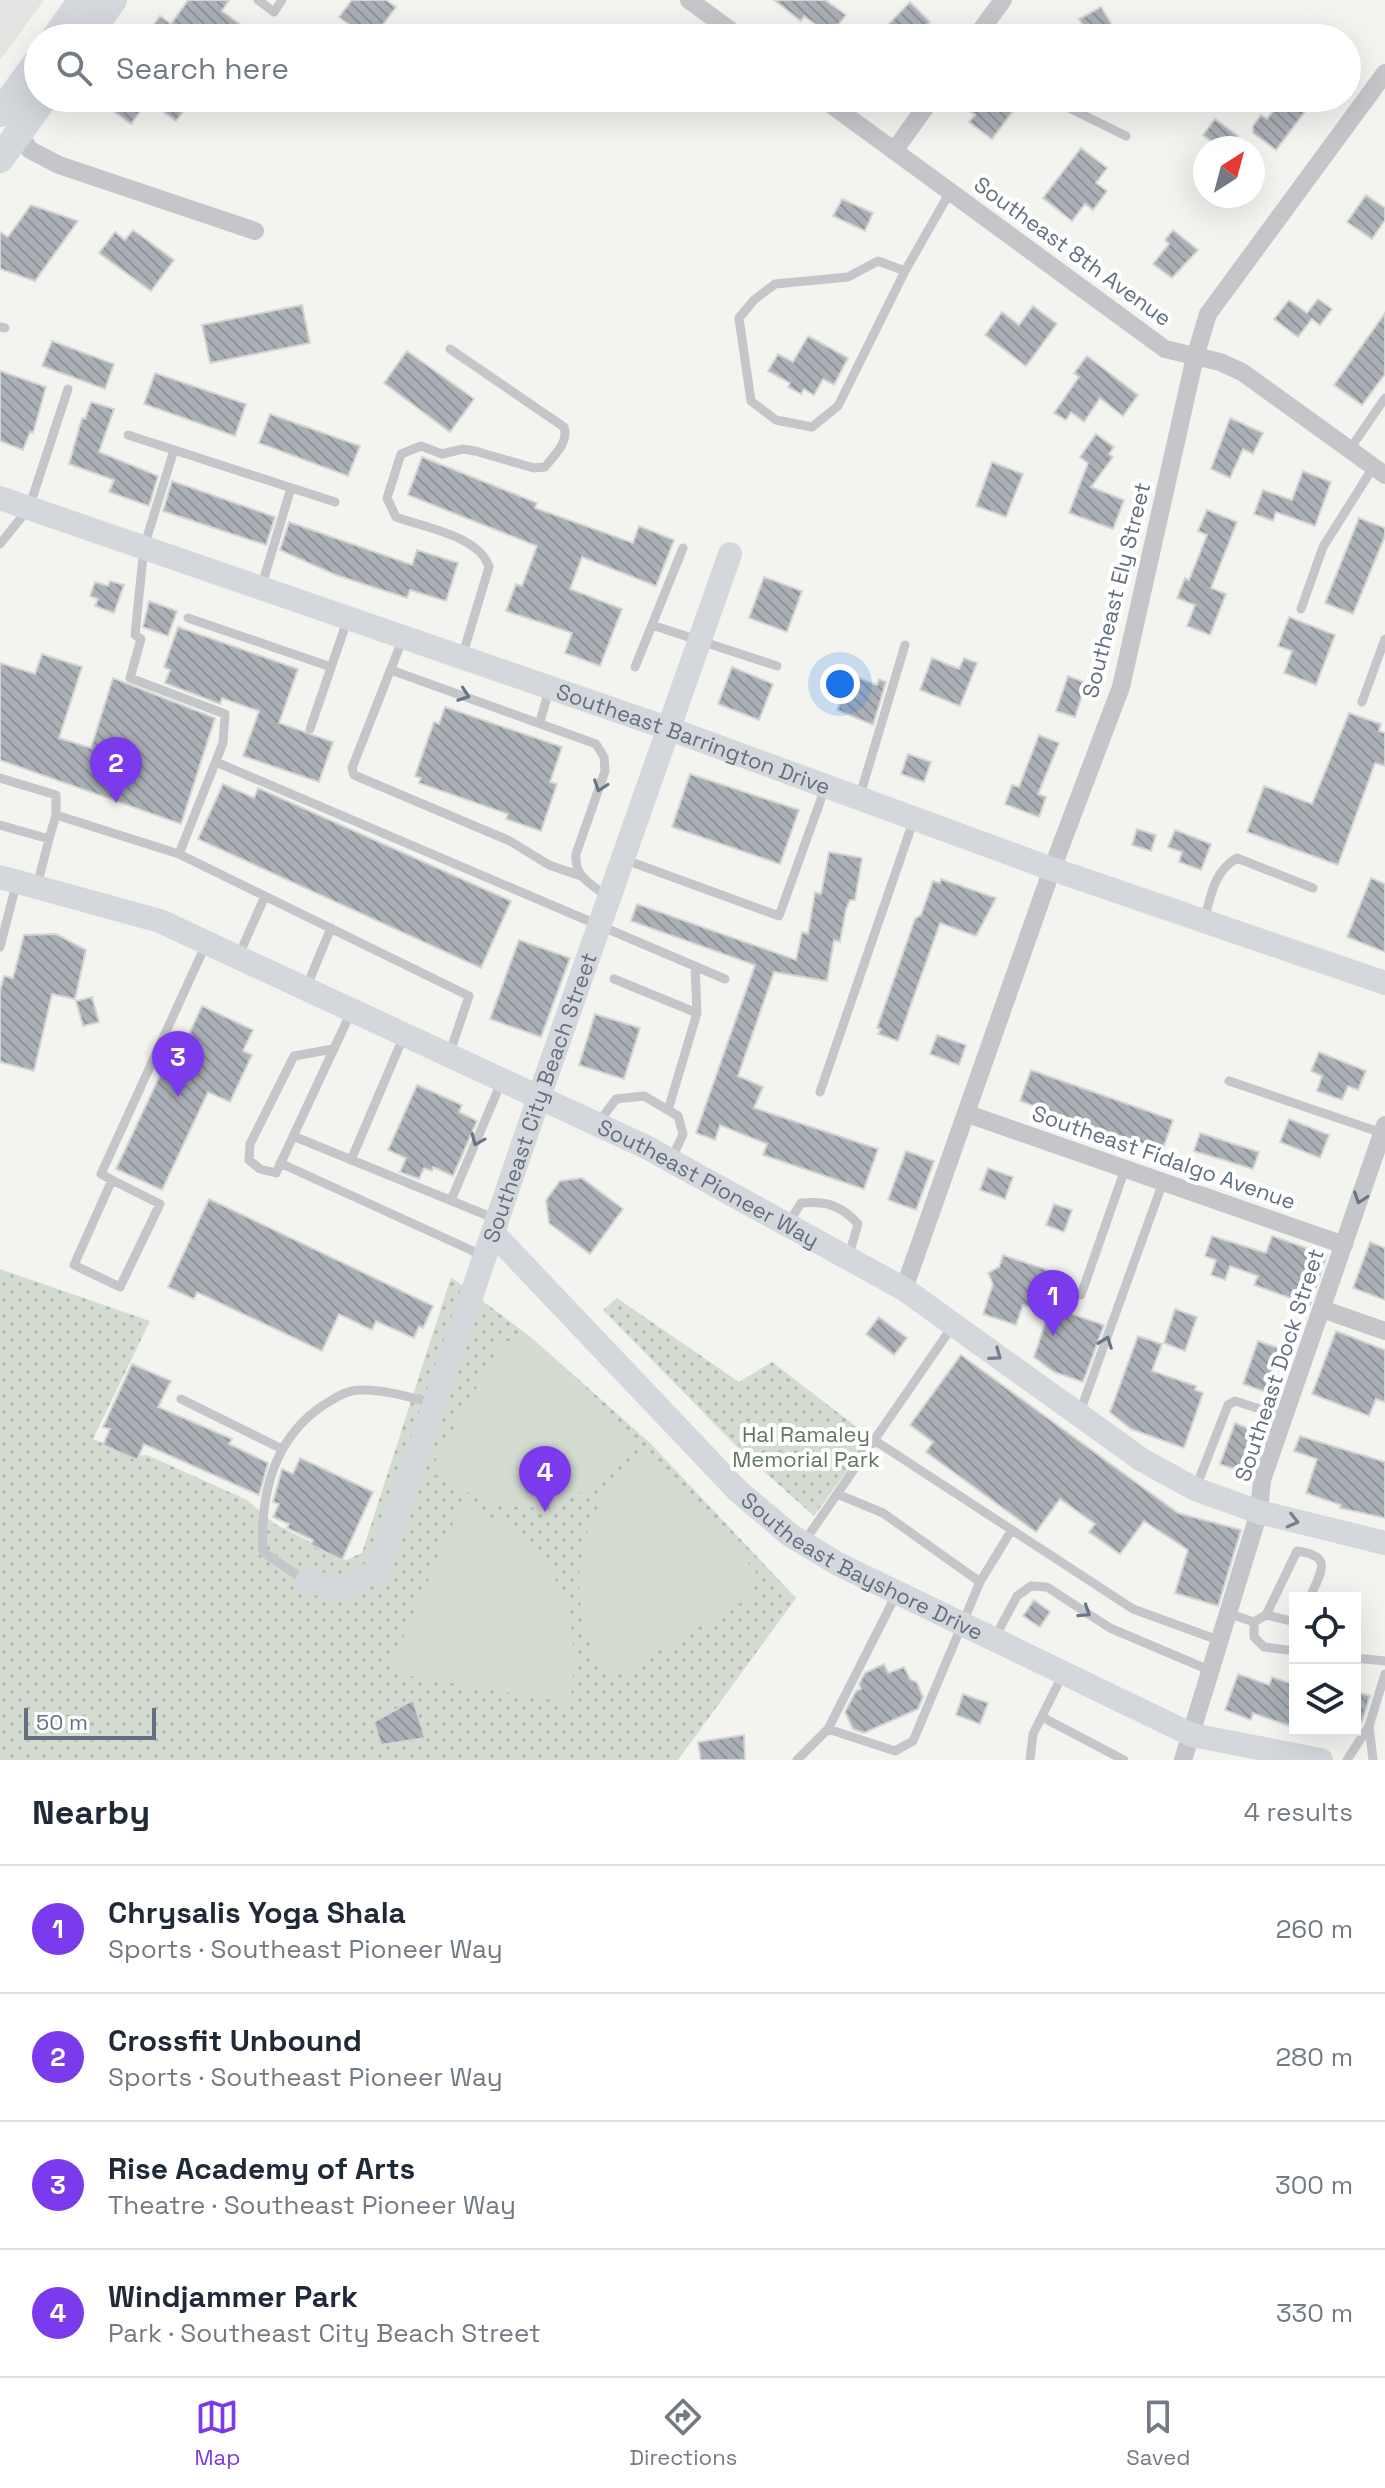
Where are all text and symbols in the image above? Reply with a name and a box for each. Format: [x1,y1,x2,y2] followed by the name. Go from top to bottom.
[24,24,1361,112] search box
[52,46,96,90] icon: search
[116,49,289,88] text: Search here
[1193,136,1265,208] north arrow
[969,170,1177,332] street label: Southeast 8th Avenue
[1076,479,1156,701] street label: Southeast Ely Street
[820,664,860,704] your location
[553,677,834,801] street label: Southeast Barrington Drive
[457,686,471,702] one-way arrow
[90,737,142,803] pin: 2
[593,778,609,792] one-way arrow
[476,949,603,1246] street label: Southeast City Beach Street
[152,1031,204,1097] pin: 3
[1028,1099,1300,1215] street label: Southeast Fidalgo Avenue
[593,1113,824,1254] street label: Southeast Pioneer Way
[470,1132,486,1147] one-way arrow
[1353,1191,1369,1205] one-way arrow
[1228,1245,1330,1485] street label: Southeast Dock Street
[1027,1270,1079,1336] pin: 1
[1096,1335,1112,1349] one-way arrow
[987,1345,1001,1359] one-way arrow
[732,1420,880,1473] park label: Hal Ramaley Memorial Park
[519,1446,571,1512] pin: 4
[735,1486,988,1646] street label: Southeast Bayshore Drive
[1286,1511,1300,1528] one-way arrow
[1289,1592,1361,1736] map controls
[1289,1592,1361,1664] button: locate
[1076,1602,1090,1617] one-way arrow
[1289,1664,1361,1736] button: layers
[24,1704,156,1740] scale bar
[36,1708,88,1736] text: 50 m
[32,1791,150,1834] text: Nearby
[1244,1795,1353,1829] text: 4 results
[108,1893,406,1932] text: Chrysalis Yoga Shala
[52,1912,64,1946] text: 1
[1276,1912,1353,1946] text: 260 m
[108,1932,503,1966] text: Sports · Southeast Pioneer Way
[108,2021,362,2060] text: Crossfit Unbound
[50,2040,66,2074] text: 2
[1275,2040,1353,2074] text: 280 m
[108,2060,503,2094] text: Sports · Southeast Pioneer Way
[108,2149,415,2188] text: Rise Academy of Arts
[50,2168,66,2202] text: 3
[1275,2168,1353,2202] text: 300 m
[108,2188,516,2222] text: Theatre · Southeast Pioneer Way
[108,2277,358,2316] text: Windjammer Park
[50,2296,66,2330] text: 4
[1276,2296,1353,2330] text: 330 m
[108,2316,541,2350] text: Park · Southeast City Beach Street
[195,2395,240,2471] tab: Map
[629,2395,737,2471] tab: Directions
[1126,2395,1190,2471] tab: Saved

